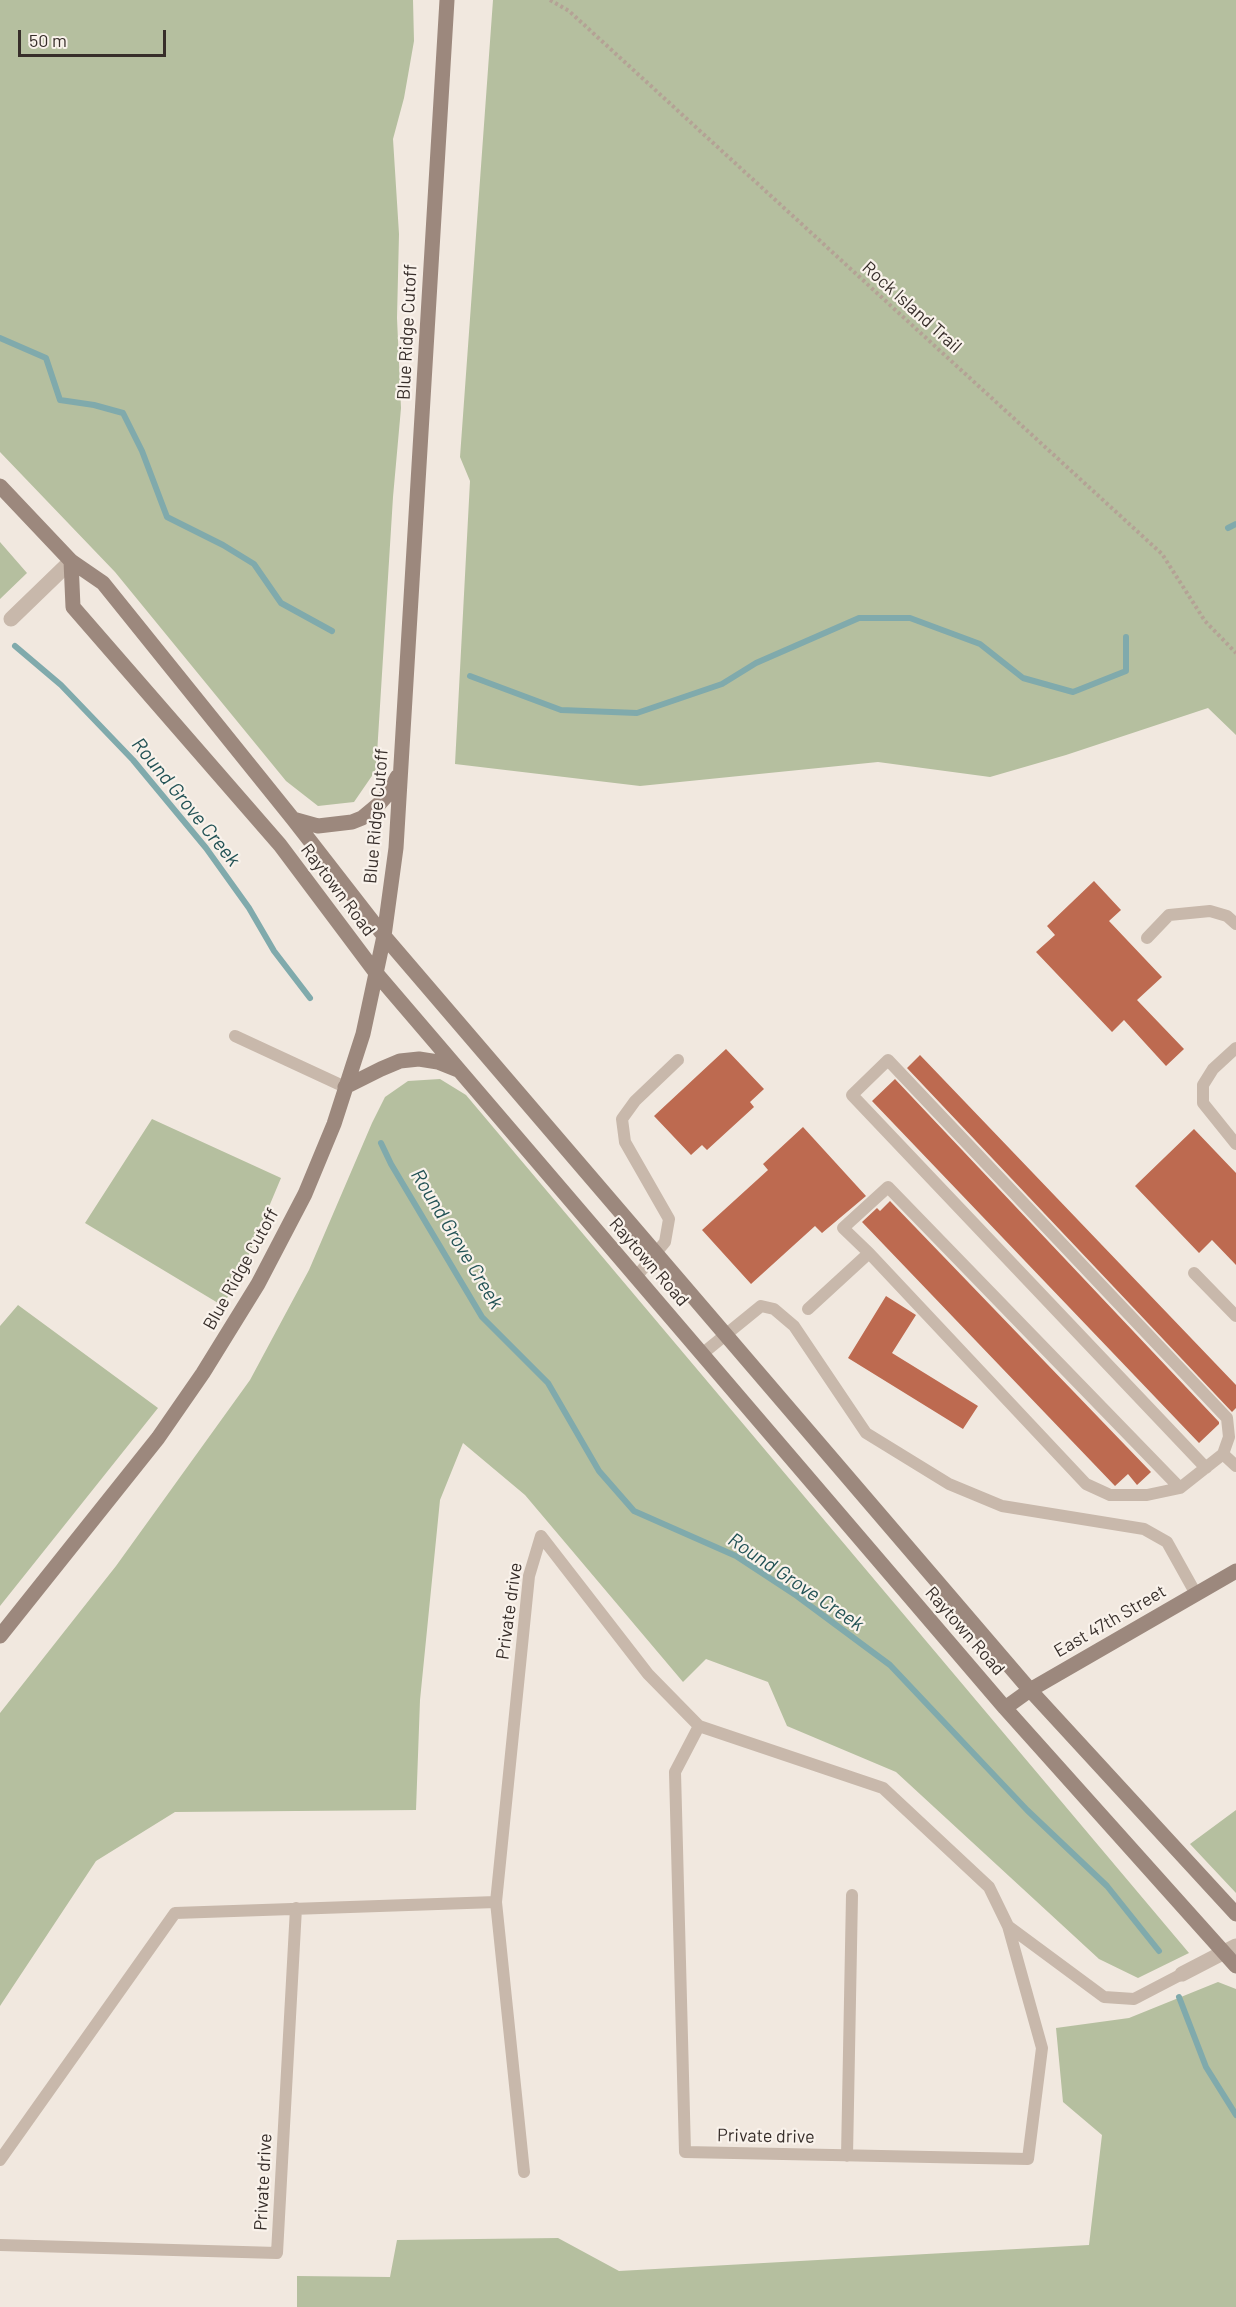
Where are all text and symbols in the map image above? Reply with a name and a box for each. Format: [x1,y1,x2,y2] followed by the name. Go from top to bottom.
[21,18,170,56] scale bar
[29,29,67,51] text: 50 m
[858,257,966,357] street label: Rock Island Trail
[393,264,421,400] street label: Blue Ridge Cutoff
[127,733,245,871] water label: Round Grove Creek
[359,747,393,885] street label: Blue Ridge Cutoff
[296,839,380,941] street label: Raytown Road
[406,1165,508,1313] water label: Round Grove Creek
[199,1204,283,1334] street label: Blue Ridge Cutoff
[605,1213,693,1311] street label: Raytown Road
[723,1528,869,1636] water label: Round Grove Creek
[492,1561,526,1661] street label: Private drive
[1050,1580,1170,1662] street label: East 47th Street
[921,1582,1009,1680] street label: Raytown Road
[717,2124,815,2148] street label: Private drive
[250,2133,276,2231] street label: Private drive

